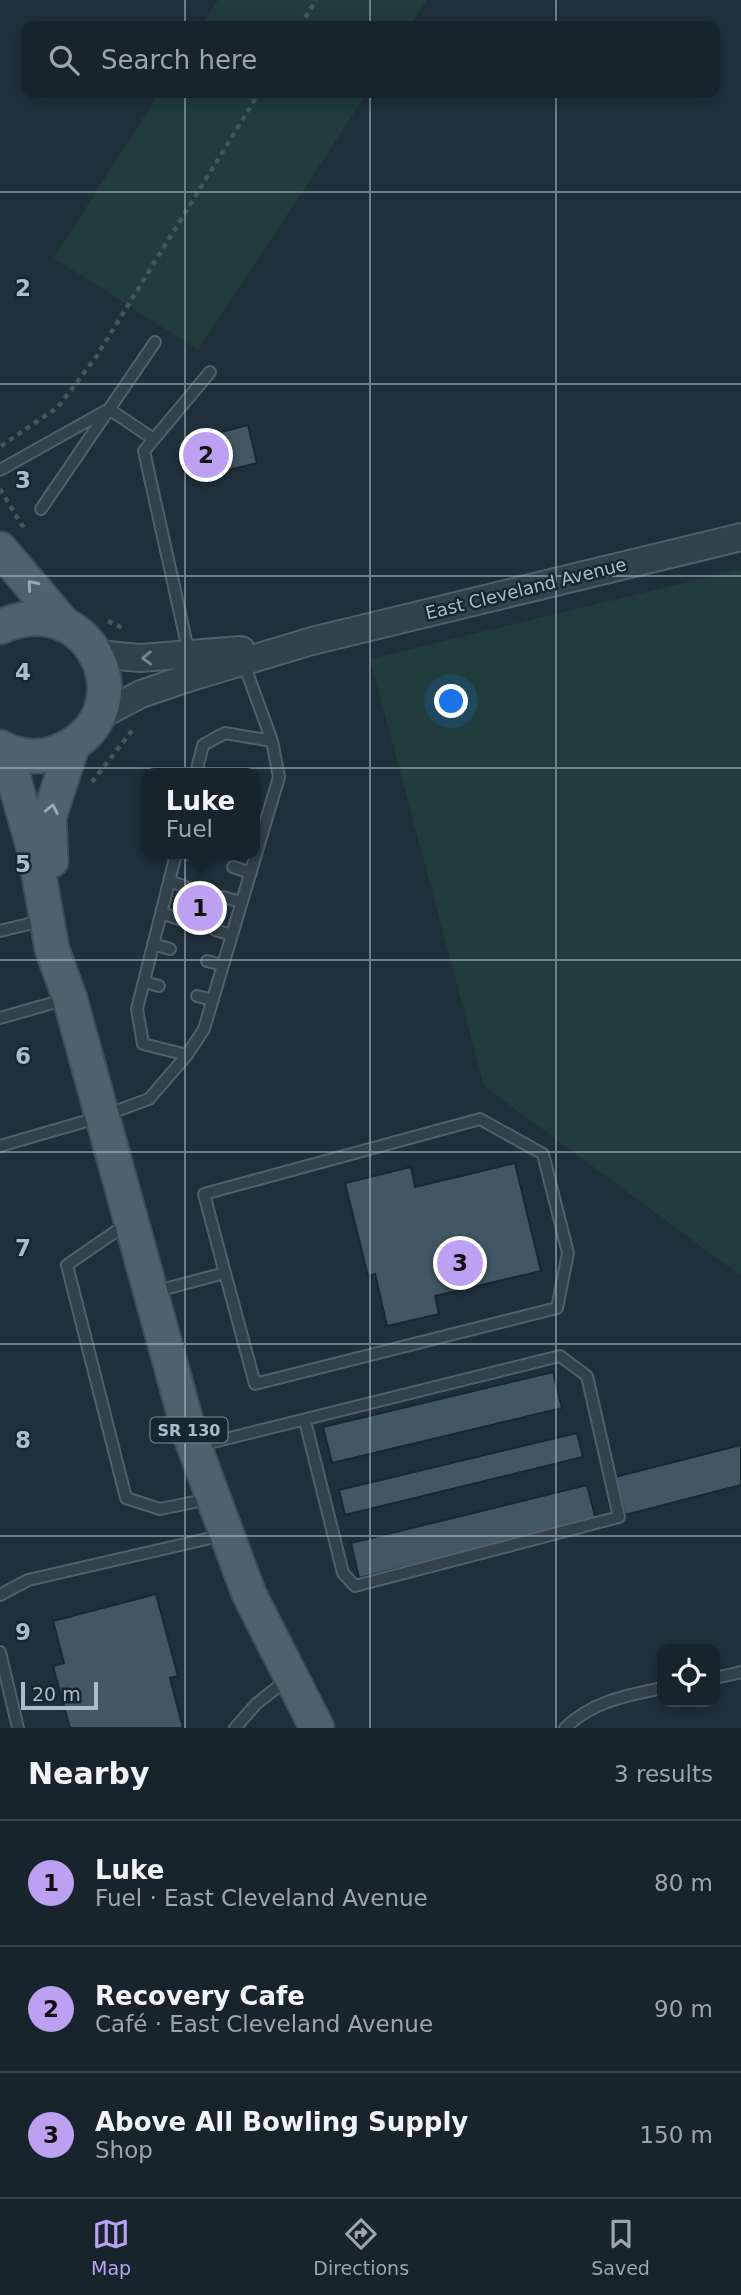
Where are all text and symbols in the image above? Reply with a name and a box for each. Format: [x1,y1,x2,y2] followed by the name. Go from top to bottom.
[21,21,720,98] search box
[45,41,83,79] icon: search
[101,45,257,75] text: Search here
[15,275,31,301] text: 2
[183,429,229,481] pin: 2
[15,467,31,493] text: 3
[423,553,629,624] street label: East Cleveland Avenue
[28,580,40,593] one-way arrow
[141,650,152,665] one-way arrow
[15,659,31,685] text: 4
[434,684,468,718] your location
[141,768,260,859] popup
[166,786,235,816] text: Luke
[43,803,58,815] one-way arrow
[166,816,213,842] text: Fuel
[15,851,31,877] text: 5
[177,882,223,934] pin: 1
[15,1043,31,1069] text: 6
[15,1235,31,1261] text: 7
[437,1237,483,1289] pin: 3
[150,1418,228,1442] road number: SR 130
[15,1427,31,1453] text: 8
[15,1619,31,1645] text: 9
[657,1644,720,1707] map controls
[657,1644,720,1707] button: locate
[21,1679,98,1711] scale bar
[32,1683,81,1705] text: 20 m
[28,1756,150,1791] text: Nearby
[614,1761,713,1787] text: 3 results
[95,1855,164,1885] text: Luke
[43,1870,59,1896] text: 1
[654,1870,713,1896] text: 80 m
[95,1885,428,1911] text: Fuel · East Cleveland Avenue
[95,1981,305,2011] text: Recovery Cafe
[43,1996,59,2022] text: 2
[654,1996,713,2022] text: 90 m
[95,2011,433,2037] text: Café · East Cleveland Avenue
[95,2107,468,2137] text: Above All Bowling Supply
[43,2122,59,2148] text: 3
[639,2122,713,2148] text: 150 m
[95,2137,153,2163] text: Shop
[91,2215,131,2279] tab: Map
[313,2215,409,2279] tab: Directions
[591,2215,650,2279] tab: Saved

